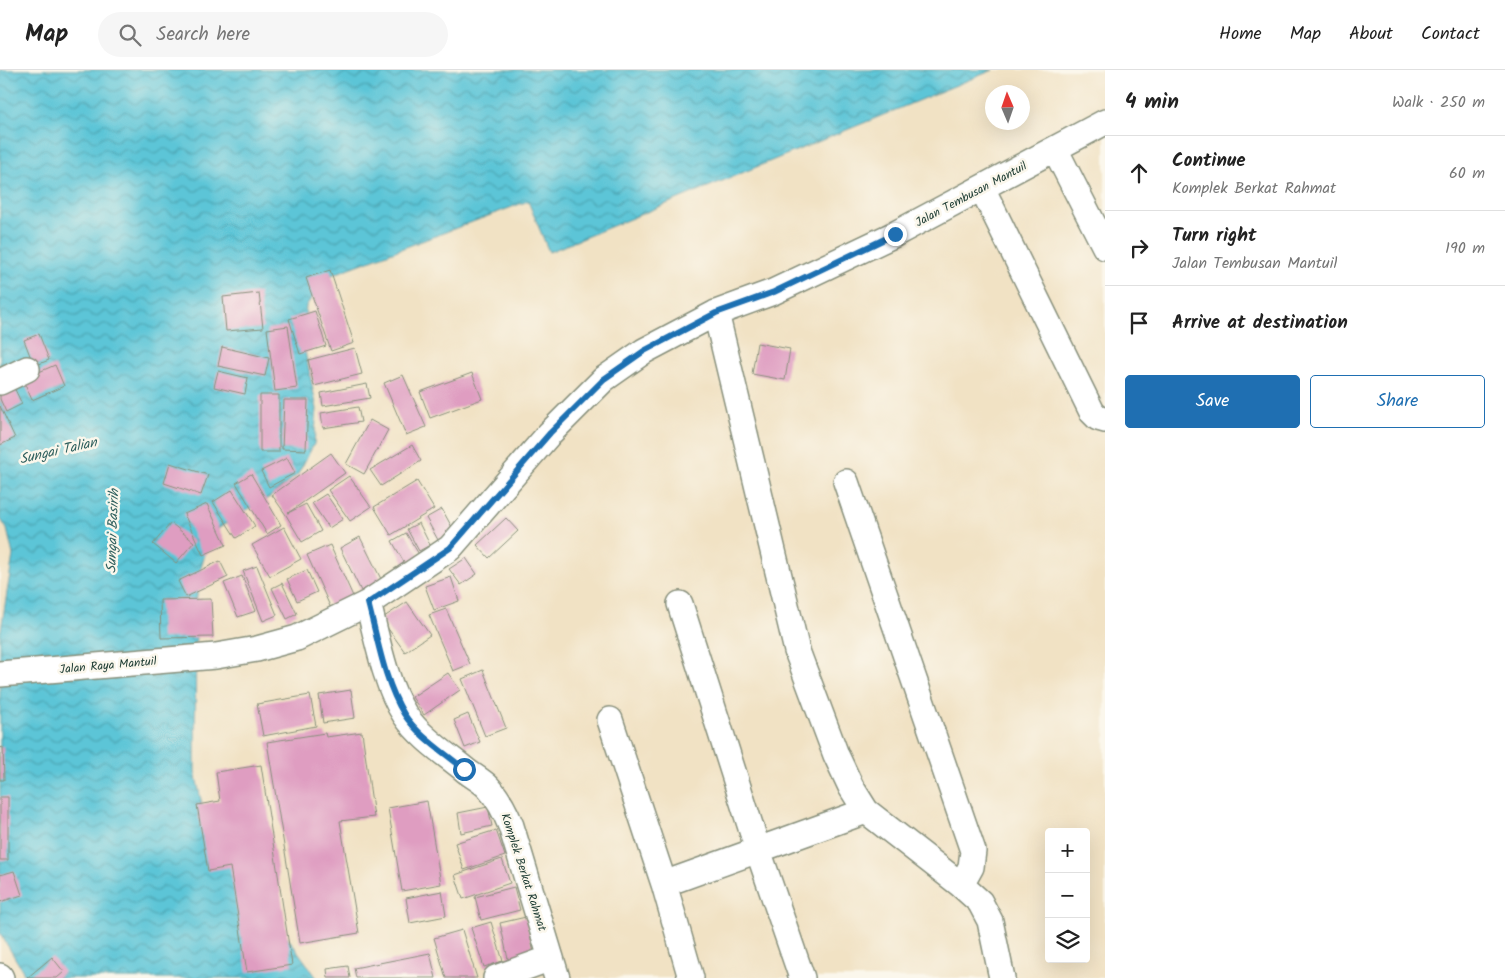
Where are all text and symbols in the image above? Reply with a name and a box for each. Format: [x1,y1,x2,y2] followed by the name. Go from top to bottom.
[98,12,448,57] search box
[25,15,68,54] text: Map
[156,20,250,50] text: Search here
[1219,20,1262,49] text: Home
[1290,20,1321,49] text: Map
[1349,20,1393,49] text: About
[1421,20,1480,49] text: Contact
[116,21,144,49] icon: search
[985,85,1030,130] north arrow
[1125,86,1179,119] text: 4 min
[1392,90,1485,115] text: Walk · 250 m
[1172,146,1245,176] text: Continue
[912,157,1031,232] street label: Jalan Tembusan Mantuil
[1125,159,1153,187] icon: ahead
[1449,161,1485,186] text: 60 m
[1172,176,1336,201] text: Komplek Berkat Rahmat
[1172,221,1257,251] text: Turn right
[884,223,907,246] route end
[1125,234,1153,262] icon: right
[1445,236,1485,261] text: 190 m
[1172,251,1338,276] text: Jalan Tembusan Mantuil
[1172,308,1348,338] text: Arrive at destination
[1125,309,1153,337] icon: arrive
[1125,375,1300,428] button: Save
[1310,375,1485,428] button: Share
[17,431,101,471] water label: Sungai Talian
[101,487,126,573] water label: Sungai Basirih
[59,652,157,679] street label: Jalan Raya Mantuil
[453,758,476,781] route start
[495,811,552,934] street label: Komplek Berkat Rahmat
[1045,828,1090,963] map controls
[1045,828,1090,873] button: +
[1045,873,1090,918] button: −
[1045,918,1090,963] button: layers

